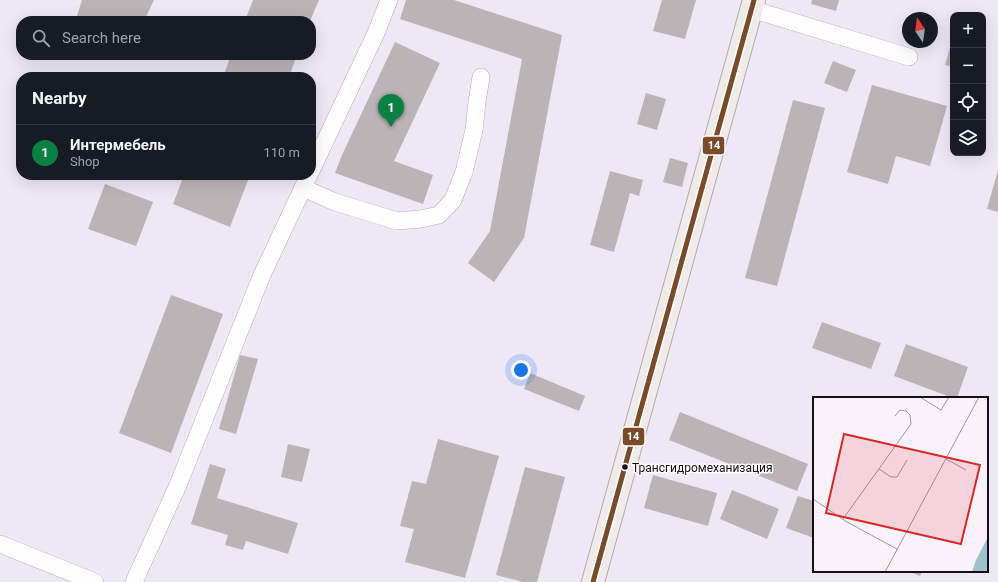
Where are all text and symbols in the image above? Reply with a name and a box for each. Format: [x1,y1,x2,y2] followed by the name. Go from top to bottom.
[902,12,938,48] north arrow
[950,12,986,156] map controls
[950,12,986,48] button: +
[16,16,316,60] search box
[30,27,52,49] icon: search
[62,29,141,47] text: Search here
[950,48,986,84] button: −
[950,84,986,120] button: locate
[32,88,87,108] text: Nearby
[378,94,404,127] pin: 1
[950,120,986,156] button: layers
[70,136,166,154] text: Интермебель
[702,136,725,155] line badge: 14
[708,139,721,152] text: 14
[41,145,49,160] text: 1
[263,145,300,160] text: 110 m
[70,154,100,169] text: Shop
[511,360,531,380] your location
[813,397,988,572] inset map
[622,427,645,446] line badge: 14
[627,430,640,443] text: 14
[632,461,773,475] place label: Трансгидромеханизация
[620,462,630,472] marker: Трансгидромеханизация

